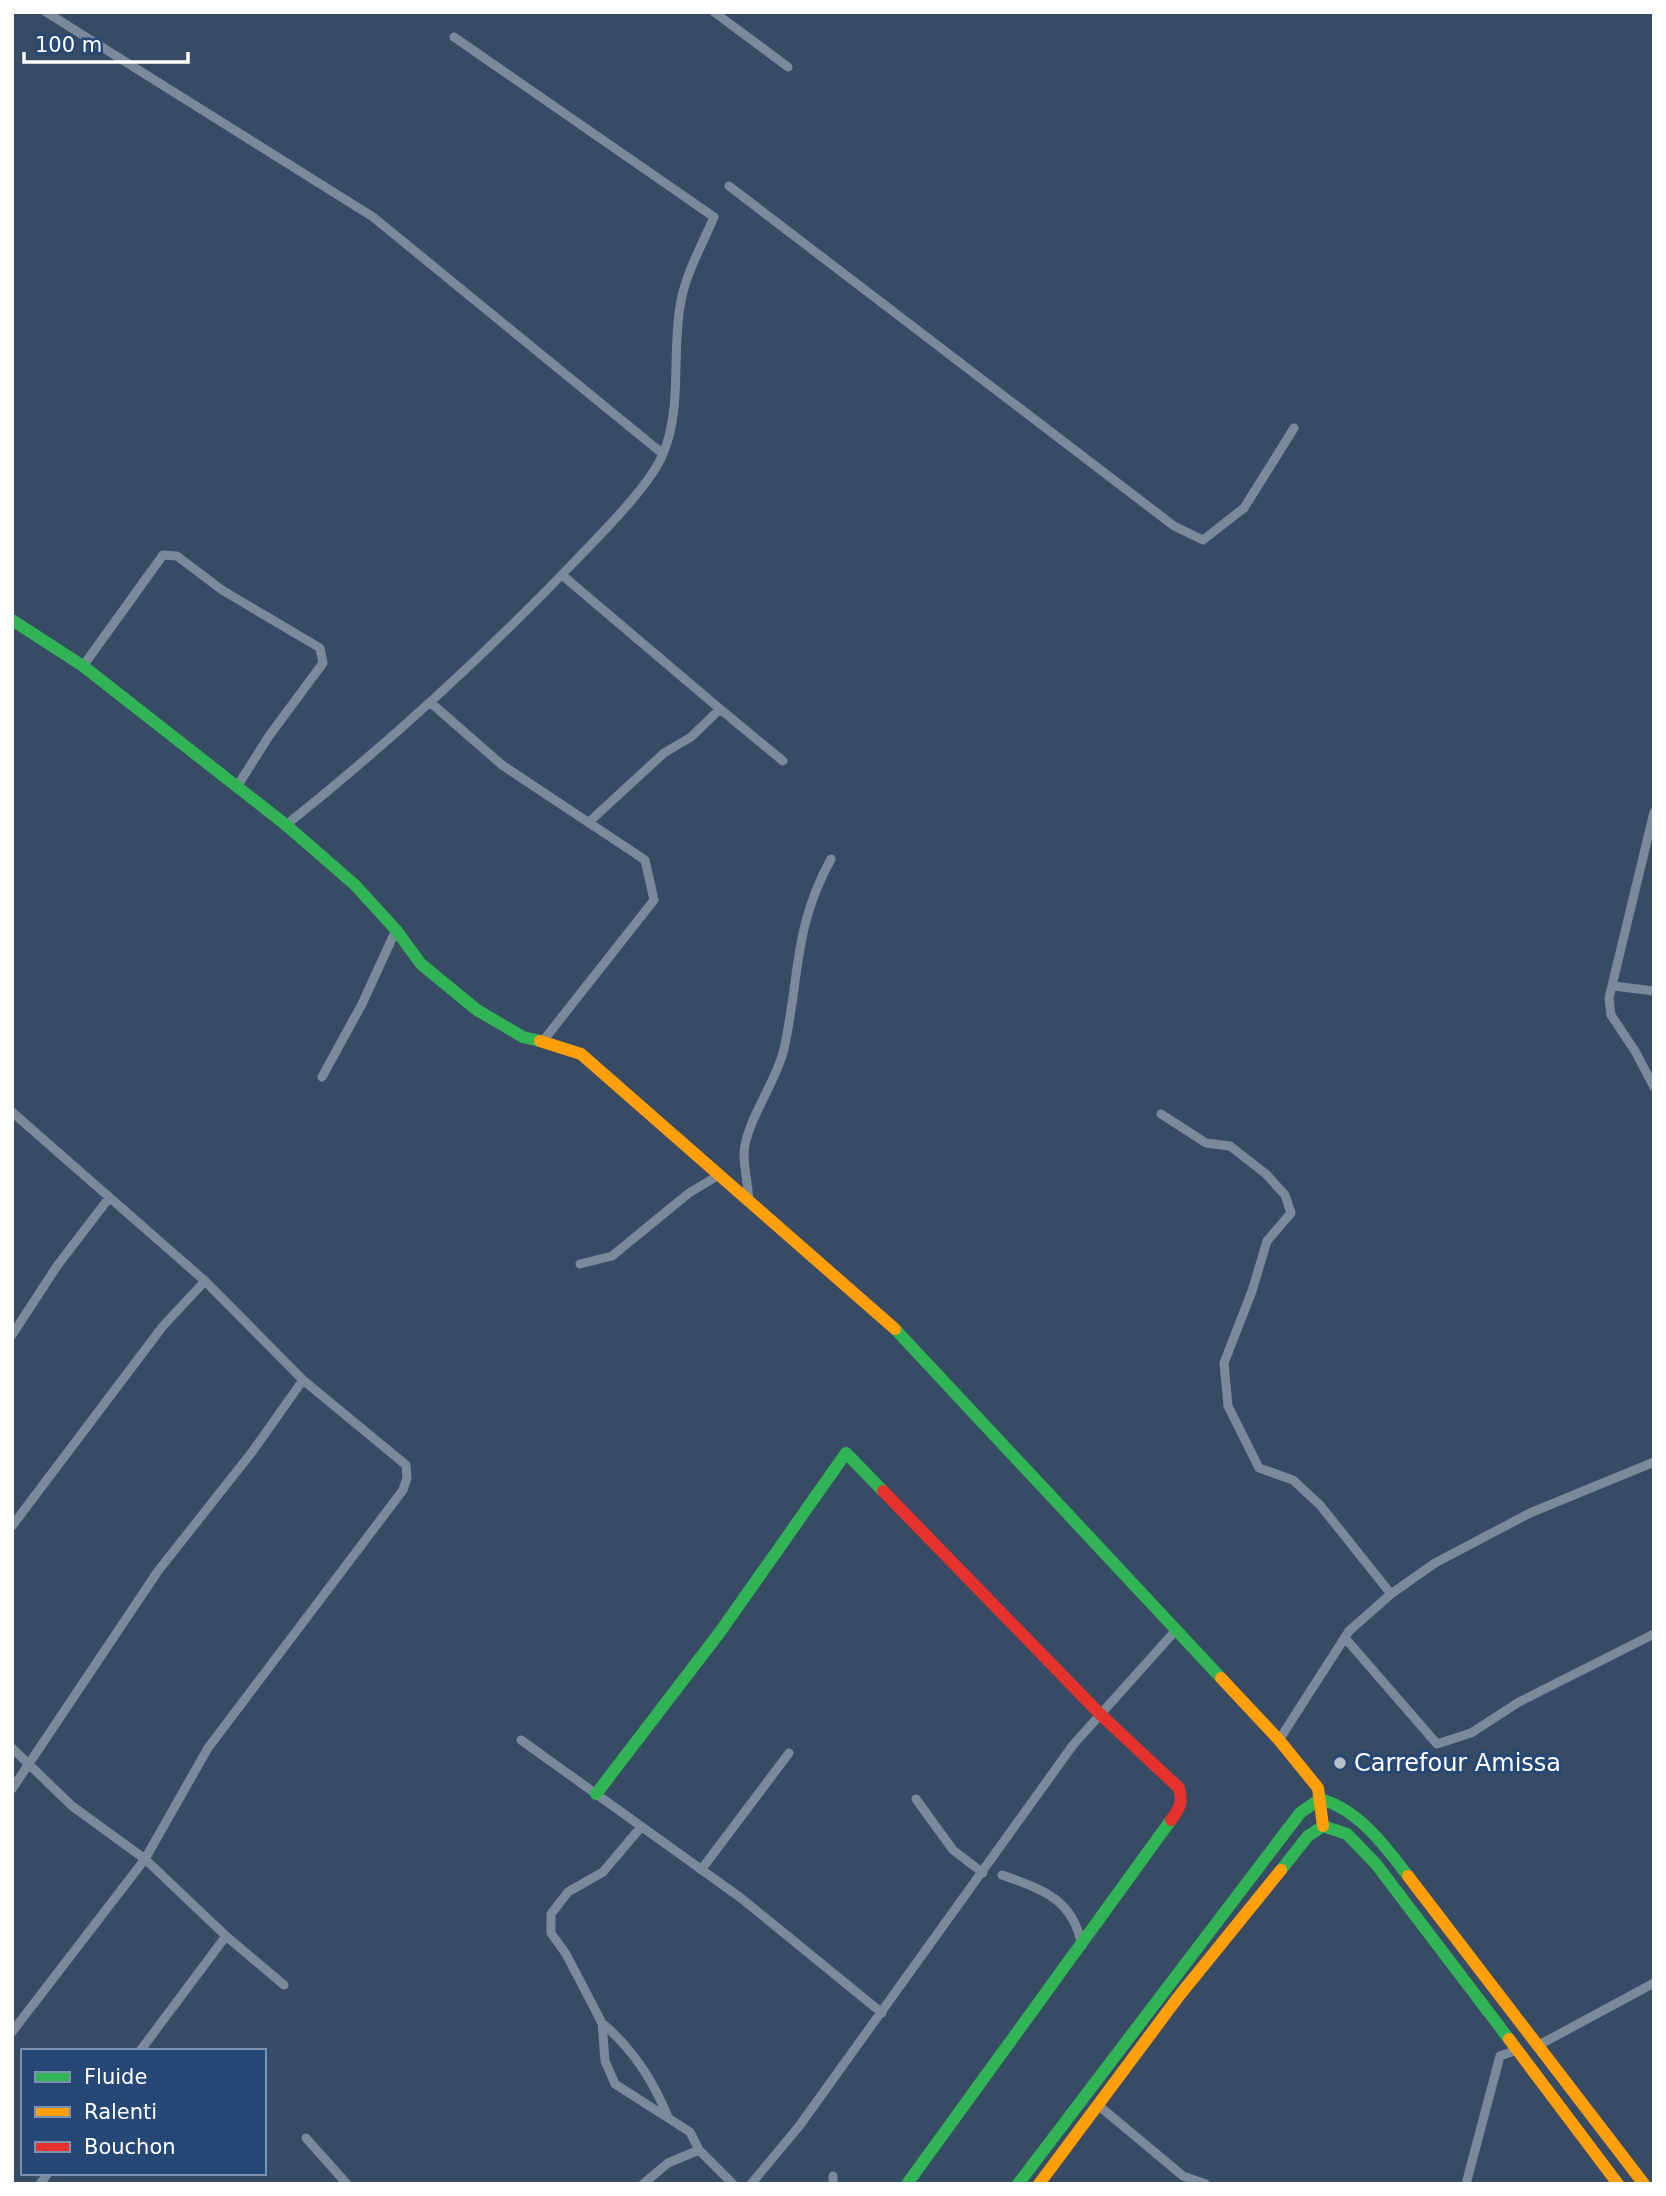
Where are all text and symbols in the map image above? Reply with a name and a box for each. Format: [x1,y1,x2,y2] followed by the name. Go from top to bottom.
[24,21,189,65] scale bar
[35,33,102,57] text: 100 m
[1354,1749,1561,1777] place label: Carrefour Amissa
[1332,1755,1348,1771] marker: Carrefour Amissa
[21,2049,266,2175] legend
[84,2065,147,2089] text: Fluide
[84,2100,157,2124] text: Ralenti
[84,2135,176,2159] text: Bouchon

